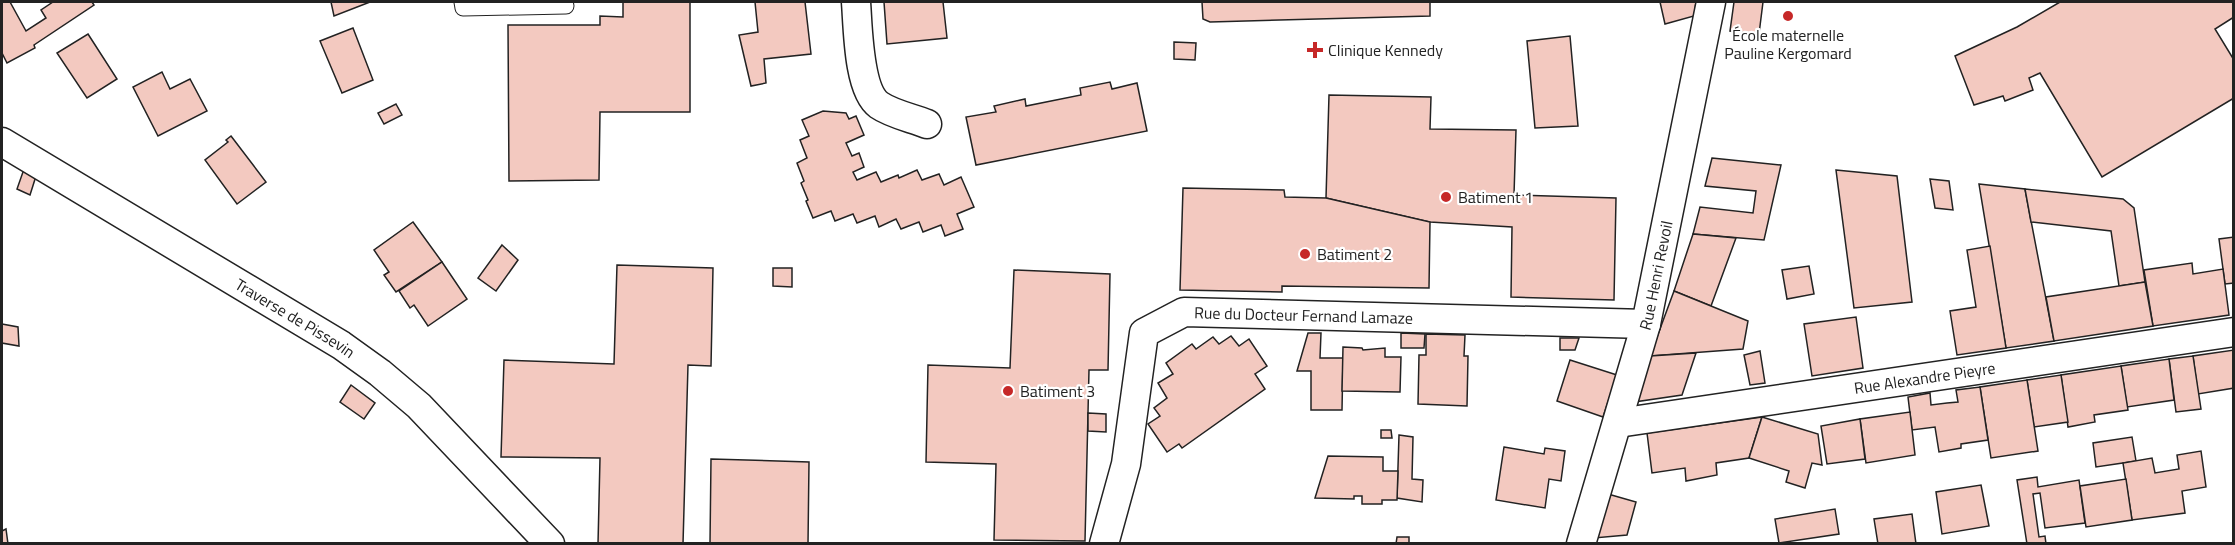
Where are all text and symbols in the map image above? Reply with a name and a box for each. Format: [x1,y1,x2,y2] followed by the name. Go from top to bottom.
[1781,9,1795,23] marker: École maternelle Pauline Kergomard
[1724,23,1852,65] place label: École maternelle Pauline Kergomard
[1328,38,1443,62] place label: Clinique Kennedy
[1306,41,1324,59] marker: Clinique Kennedy
[1458,185,1533,209] place label: Batiment 1
[1439,190,1453,204] marker: Batiment 1
[1633,219,1679,333] street label: Rue Henri Revoil
[1317,242,1392,266] place label: Batiment 2
[1298,247,1312,261] marker: Batiment 2
[231,272,360,364] street label: Traverse de Pissevin
[1194,300,1413,330] street label: Rue du Docteur Fernand Lamaze
[1852,355,1997,400] street label: Rue Alexandre Pieyre
[1020,379,1095,403] place label: Batiment 3
[1001,384,1015,398] marker: Batiment 3

